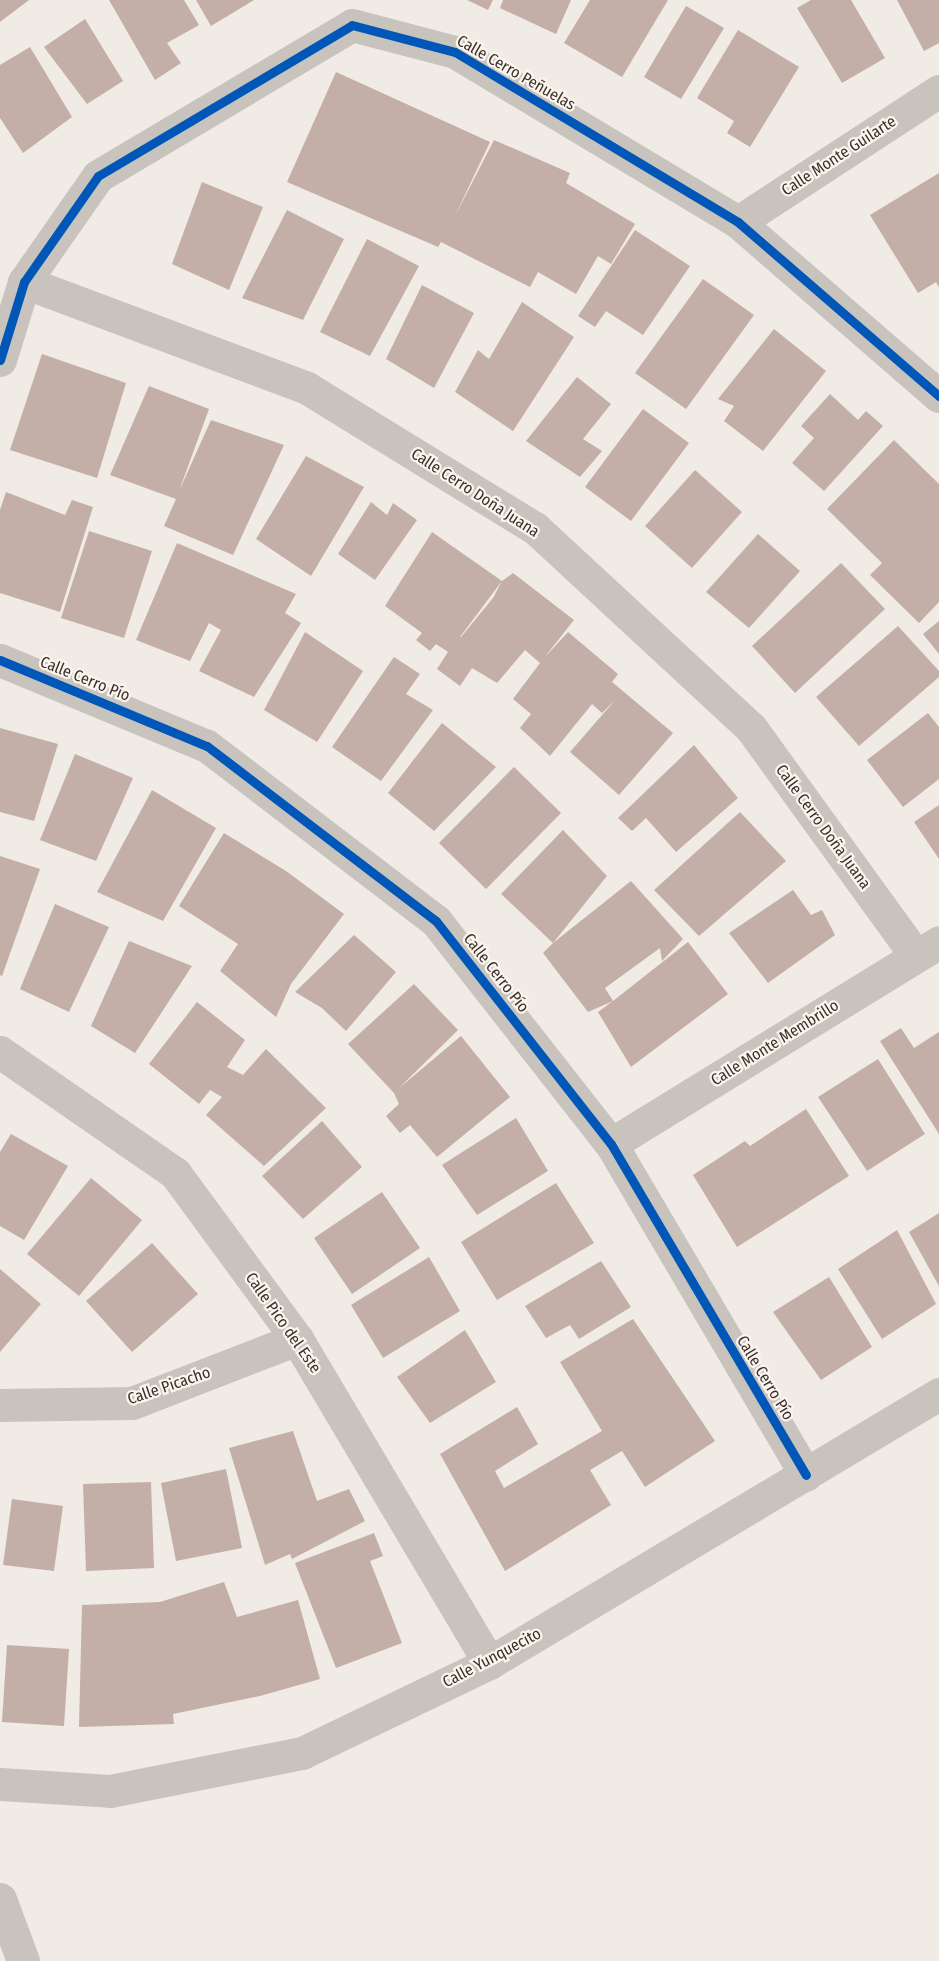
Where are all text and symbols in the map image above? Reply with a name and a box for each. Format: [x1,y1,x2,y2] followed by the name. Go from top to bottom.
[453,31,579,115] street label: Calle Cerro Peñuelas
[778,112,900,200] street label: Calle Monte Guilarte
[407,444,543,542] street label: Calle Cerro Doña Juana
[37,652,133,706] street label: Calle Cerro Pío
[771,761,875,893] street label: Calle Cerro Doña Juana
[459,930,533,1016] street label: Calle Cerro Pío
[708,996,842,1090] street label: Calle Monte Membrillo
[241,1269,325,1377] street label: Calle Pico del Este
[732,1332,798,1424] street label: Calle Cerro Pío
[125,1363,213,1409] street label: Calle Picacho
[439,1624,545,1692] street label: Calle Yunquecito

